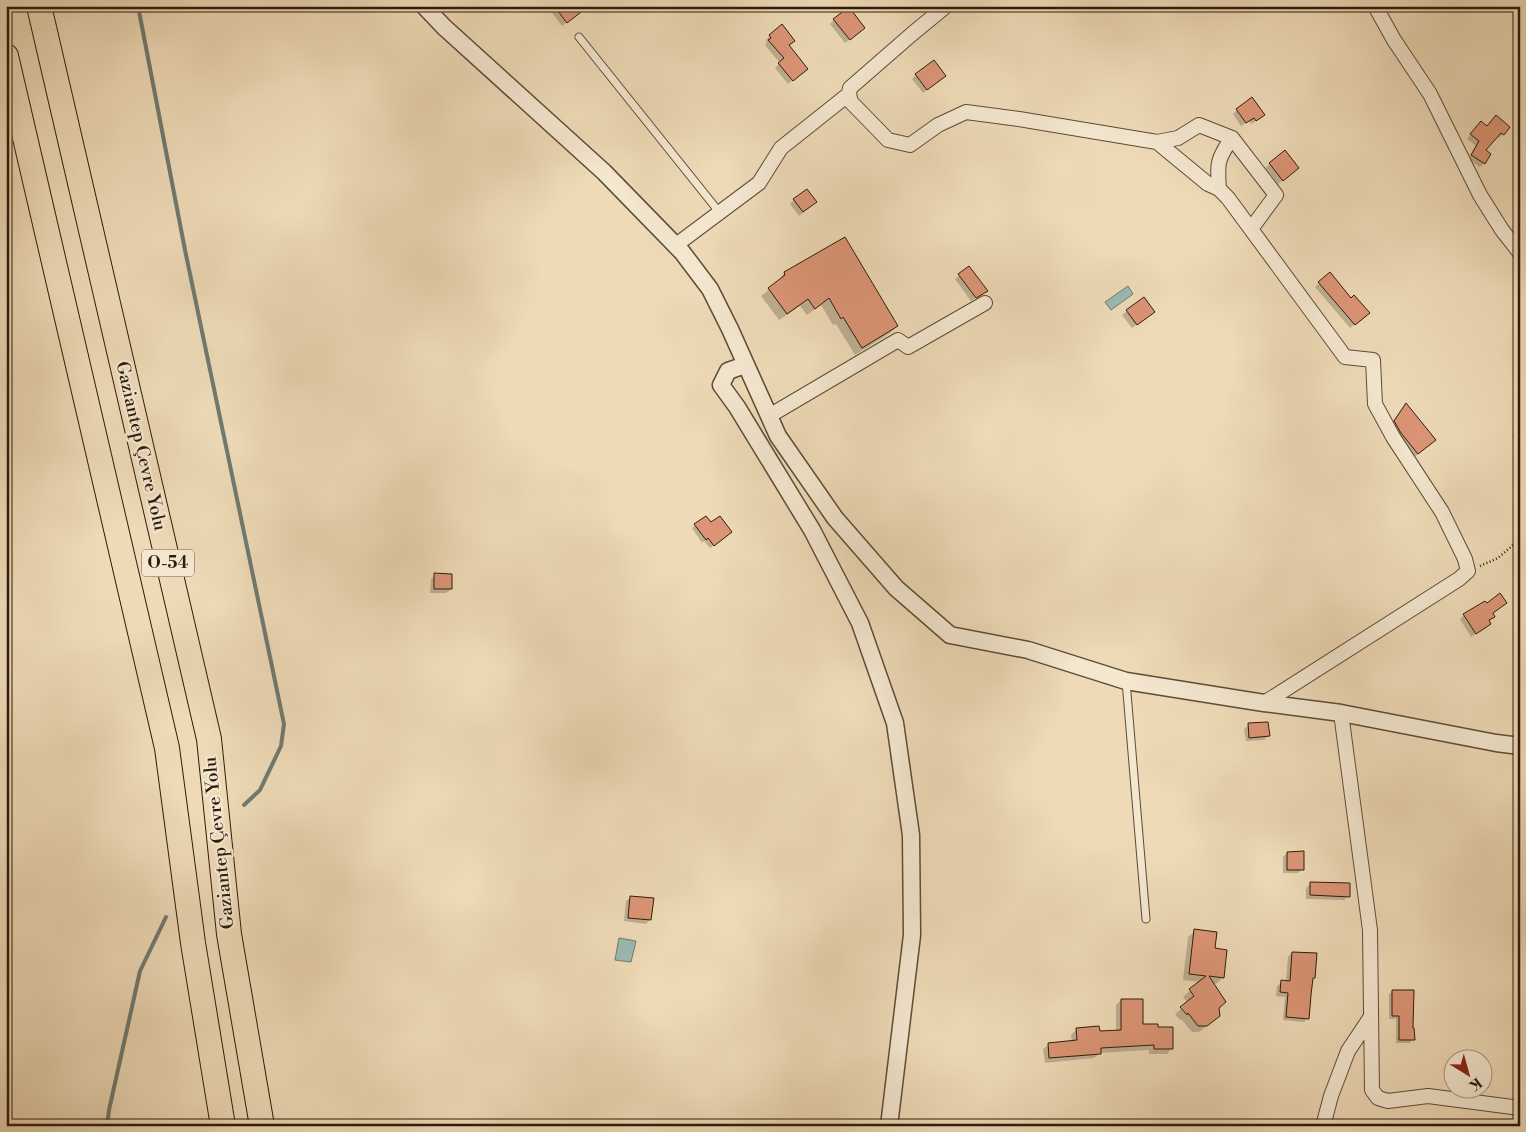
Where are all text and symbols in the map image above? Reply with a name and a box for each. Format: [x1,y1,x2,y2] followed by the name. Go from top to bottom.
[110,359,172,534] street label: Gaziantep Çevre Yolu
[142,550,194,576] road number: O-54
[198,755,239,930] street label: Gaziantep Çevre Yolu
[1444,1050,1494,1100] north arrow
[1465,1073,1485,1095] text: K

